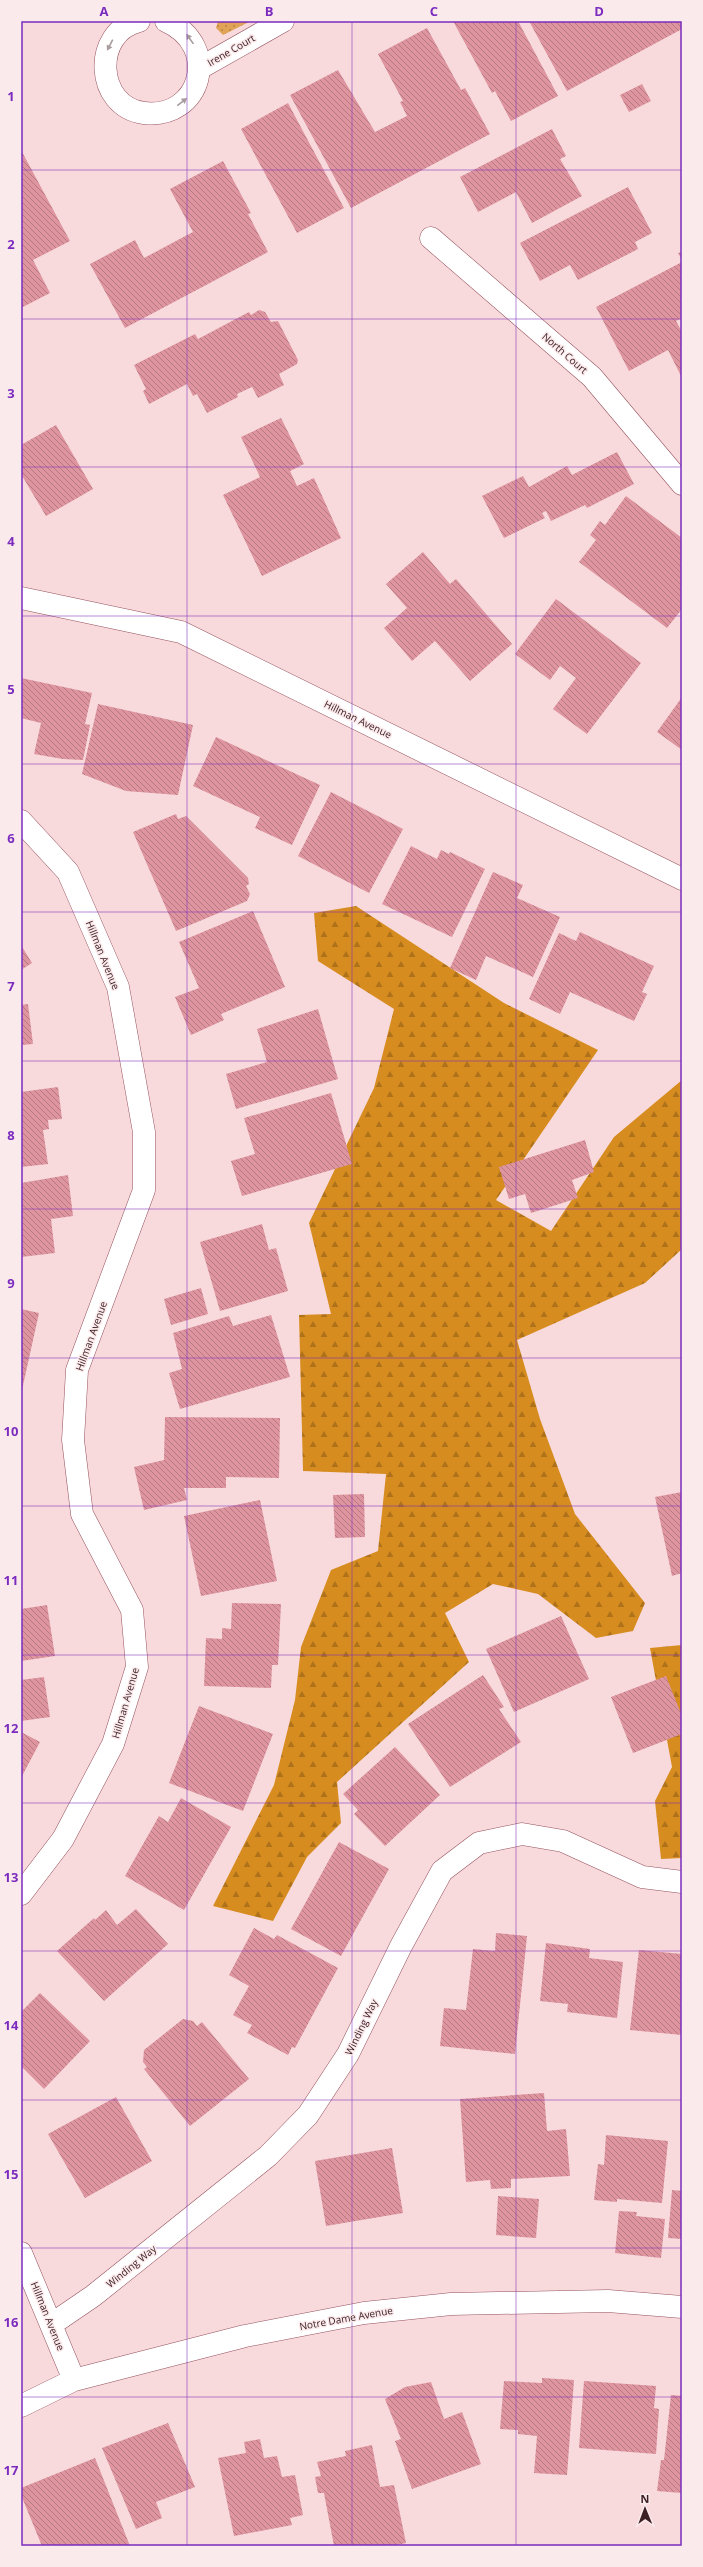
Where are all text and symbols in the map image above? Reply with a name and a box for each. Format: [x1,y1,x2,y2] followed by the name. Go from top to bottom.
[100,2,109,20] text: A
[265,2,274,20] text: B
[430,2,438,20] text: C
[594,2,604,20] text: D
[205,30,258,69] street label: Irene Court
[186,34,194,45] one-way arrow
[107,39,114,50] one-way arrow
[7,87,15,105] text: 1
[176,97,187,106] one-way arrow
[7,235,15,253] text: 2
[539,329,591,377] street label: North Court
[7,384,15,402] text: 3
[7,532,15,550] text: 4
[7,680,15,698] text: 5
[322,697,394,742] street label: Hillman Avenue
[7,829,15,847] text: 6
[83,918,123,992] street label: Hillman Avenue
[7,977,15,995] text: 7
[7,1126,15,1144] text: 8
[7,1274,15,1292] text: 9
[72,1299,110,1373] street label: Hillman Avenue
[4,1422,18,1440] text: 10
[4,1571,18,1589] text: 11
[108,1665,142,1740] street label: Hillman Avenue
[4,1719,19,1737] text: 12
[4,1868,18,1886] text: 13
[341,1996,381,2057] street label: Winding Way
[4,2016,19,2034] text: 14
[4,2165,18,2183] text: 15
[103,2241,160,2290] street label: Winding Way
[28,2279,68,2353] street label: Hillman Avenue
[298,2303,394,2333] street label: Notre Dame Avenue
[4,2313,19,2331] text: 16
[4,2461,19,2479] text: 17
[625,2489,665,2529] north arrow
[640,2491,649,2506] text: N

